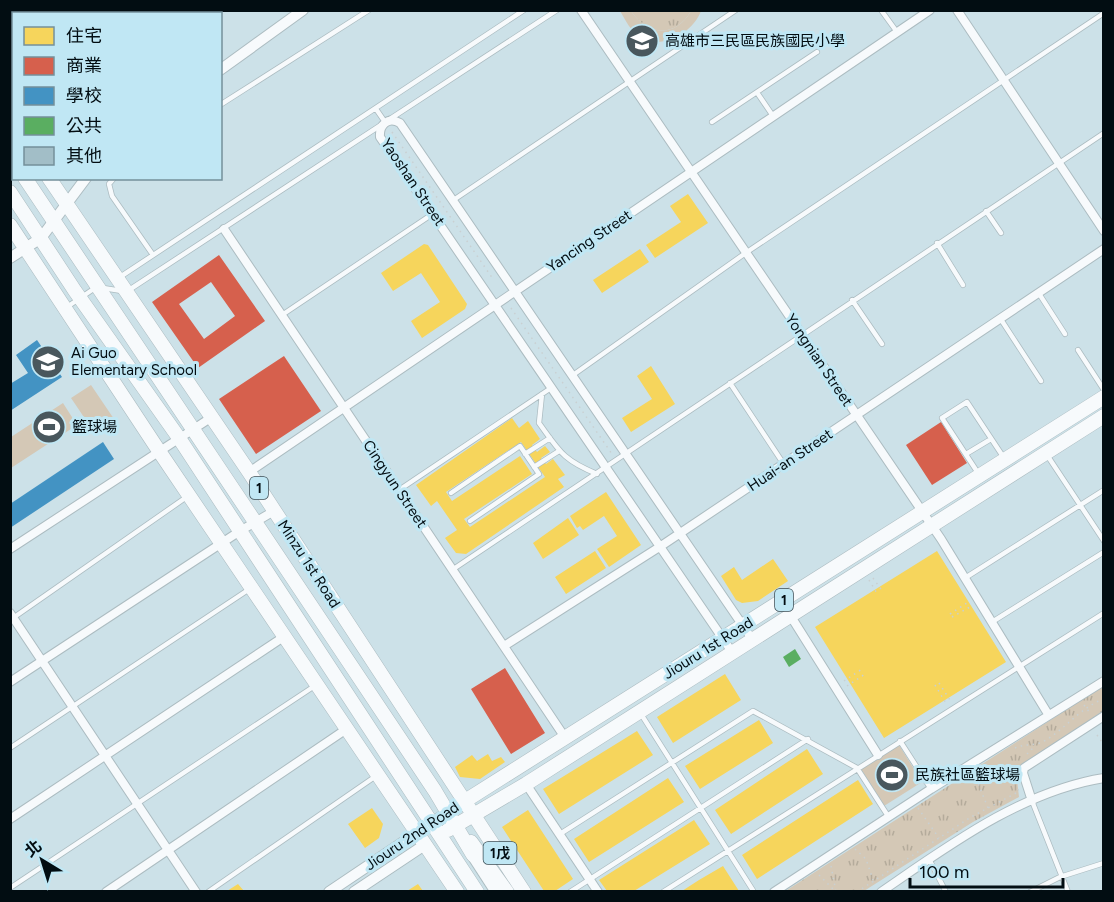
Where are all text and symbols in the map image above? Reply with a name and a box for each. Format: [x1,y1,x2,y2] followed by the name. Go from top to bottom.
[12,12,222,180] legend
[624,23,660,59] school or university icon: 高雄市三民區民族國民小學
[66,25,102,47] text: 住宅
[665,32,845,50] place label: 高雄市三民區民族國民小學
[66,55,102,77] text: 商業
[66,85,102,107] text: 學校
[66,115,102,137] text: 公共
[377,135,449,229] street label: Yaoshan Street
[66,145,102,167] text: 其他
[543,206,635,276] street label: Yancing Street
[781,310,857,410] street label: Yongnian Street
[30,344,66,380] school or university icon: Ai Guo Elementary School
[71,344,197,379] place label: Ai Guo Elementary School
[31,409,67,445] sports icon: 籃球場
[72,418,117,436] place label: 籃球場
[744,425,836,495] street label: Huai-an Street
[359,437,431,532] street label: Cingyun Street
[250,477,268,499] road number: 1
[274,517,344,611] street label: Minzu 1st Road
[775,589,793,611] road number: 1
[660,613,756,683] street label: Jiouru 1st Road
[874,757,910,793] sports icon: 民族社區籃球場
[915,766,1020,784] place label: 民族社區籃球場
[362,798,462,874] street label: Jiouru 2nd Road
[12,830,72,890] north arrow
[21,836,45,861] text: 北
[484,842,516,864] road number: 1戊
[910,851,1063,889] scale bar
[919,861,969,883] text: 100 m

